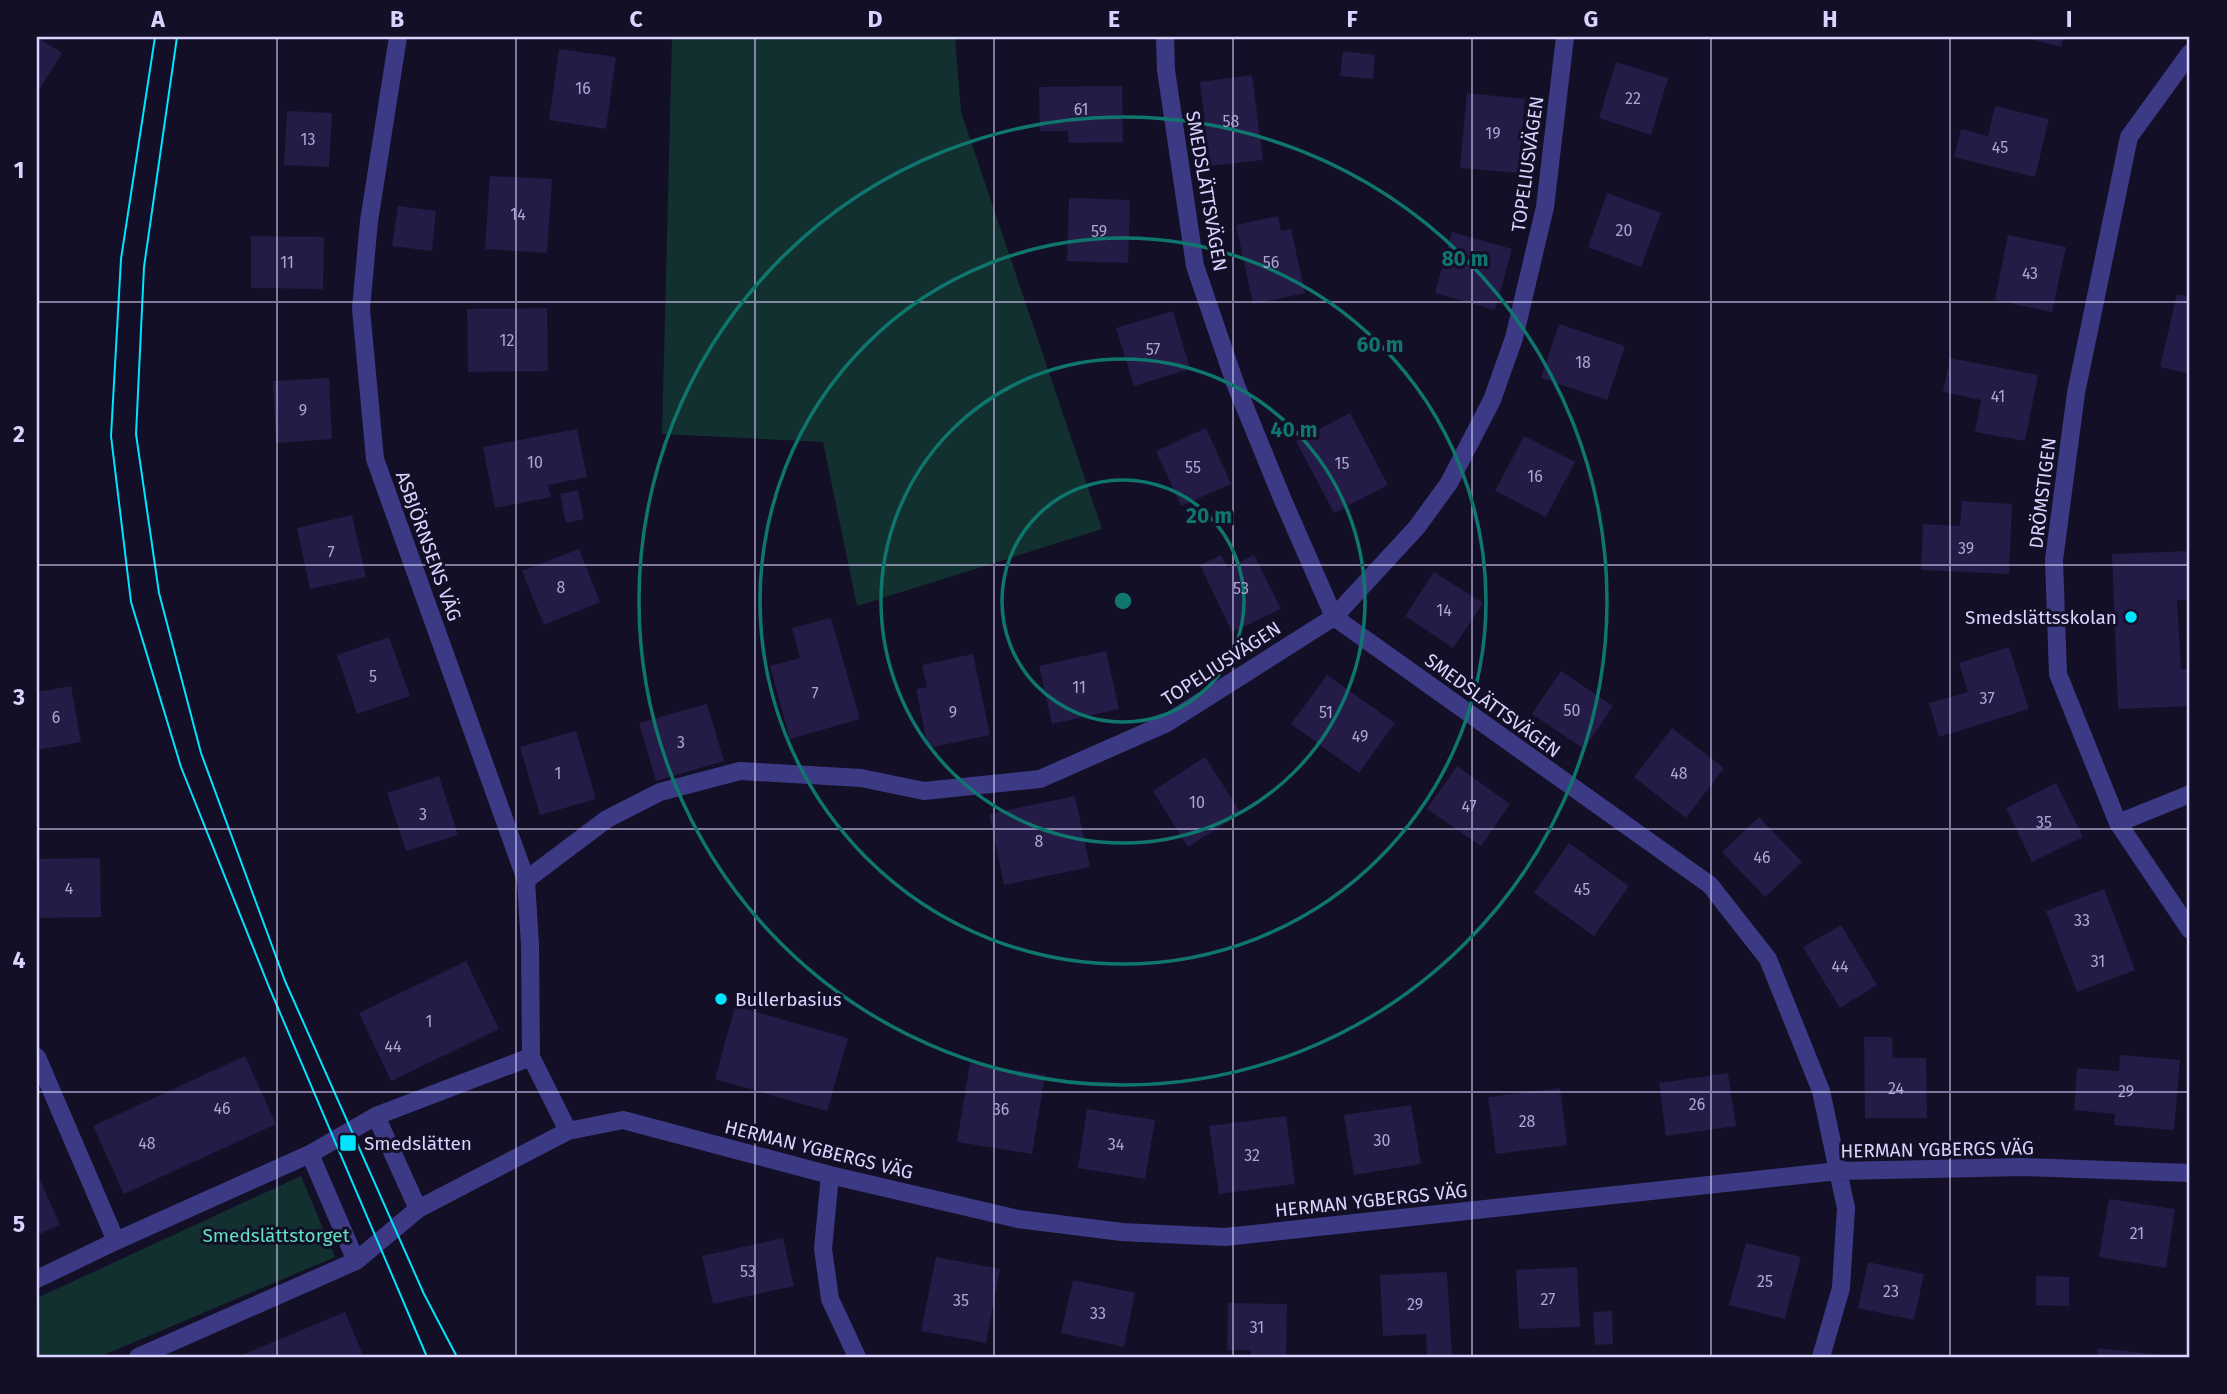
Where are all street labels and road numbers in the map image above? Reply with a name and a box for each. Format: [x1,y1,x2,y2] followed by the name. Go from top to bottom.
[1507,95,1548,234] street label: TOPELIUSVÄGEN
[1181,109,1232,273] street label: SMEDSLÄTTSVÄGEN
[2024,436,2061,550] street label: DRÖMSTIGEN
[391,468,466,624] street label: ASBJÖRNSENS VÄG
[1158,616,1285,710] street label: TOPELIUSVÄGEN
[1420,648,1565,762] street label: SMEDSLÄTTSVÄGEN
[722,1115,916,1184] street label: HERMAN YGBERGS VÄG
[1840,1136,2034,1163] street label: HERMAN YGBERGS VÄG
[1274,1179,1468,1222] street label: HERMAN YGBERGS VÄG

